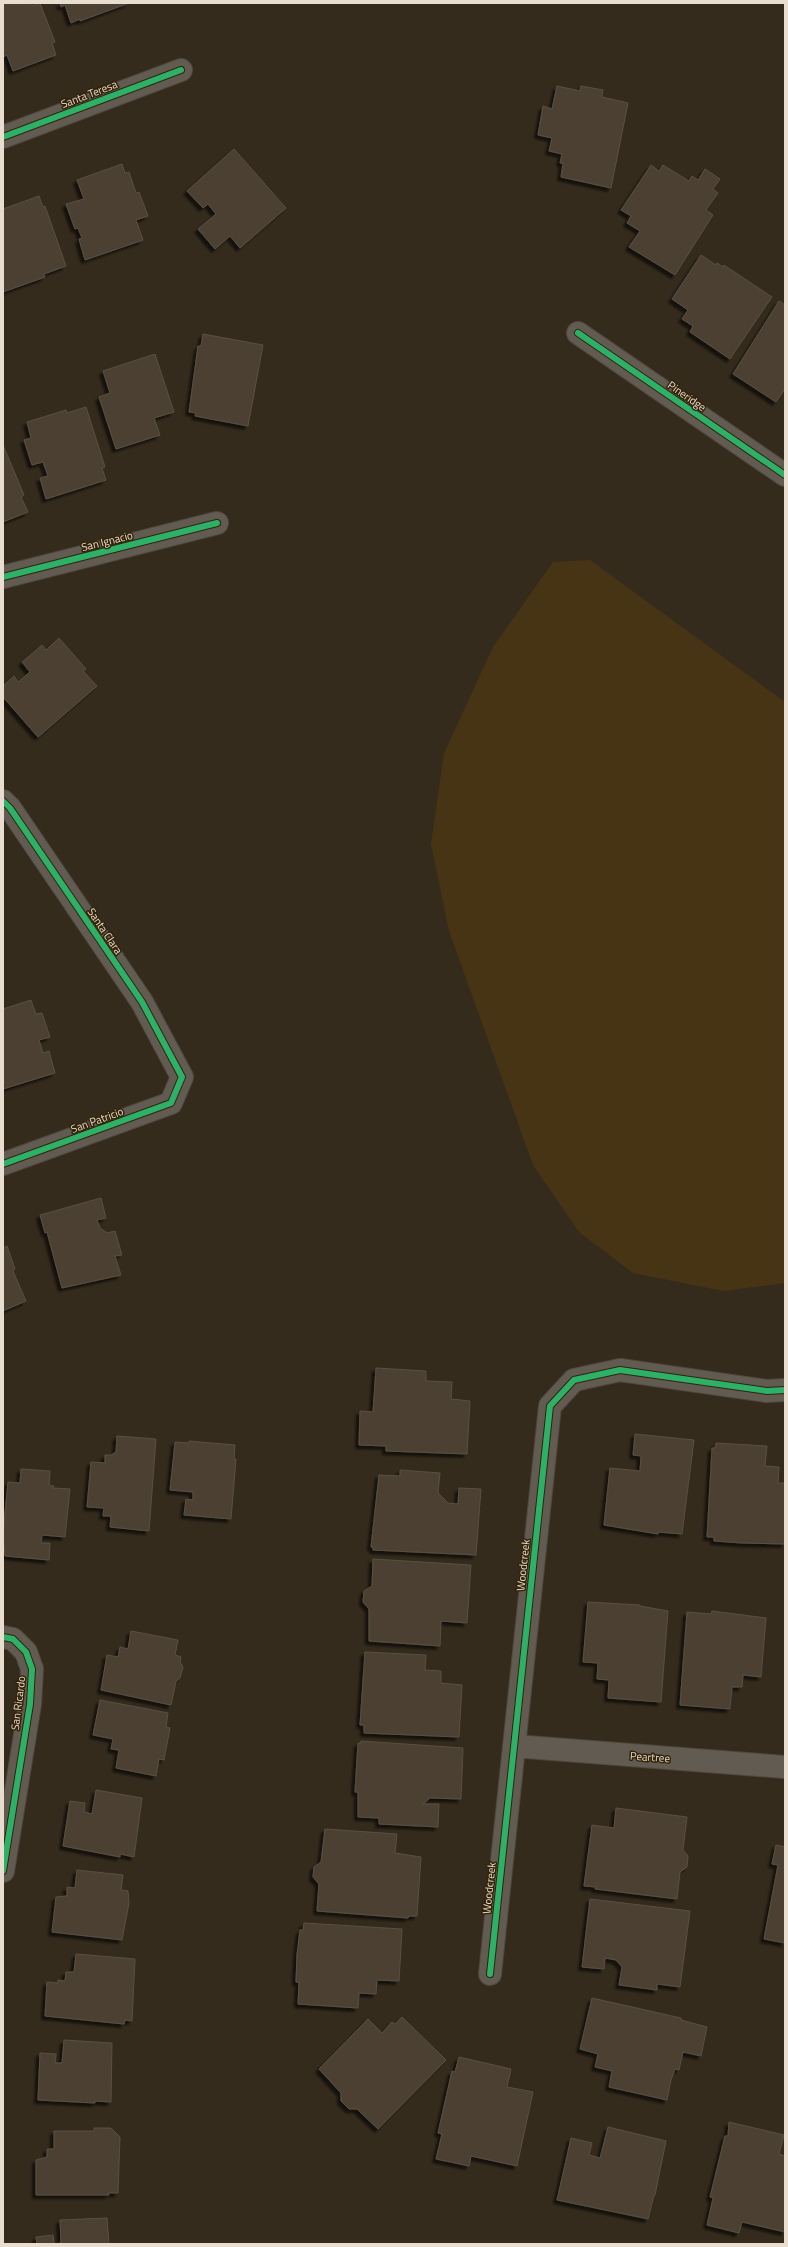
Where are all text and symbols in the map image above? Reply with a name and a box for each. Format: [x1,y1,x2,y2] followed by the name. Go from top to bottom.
[58,76,120,112] street label: Santa Teresa
[665,377,710,415] street label: Pineridge
[80,527,135,555] street label: San Ignacio
[84,905,127,958] street label: Santa Clara
[68,1103,126,1137] street label: San Patricio
[512,1538,534,1592] street label: Woodcreek
[7,1675,29,1731] street label: San Ricardo
[629,1748,671,1766] street label: Peartree
[478,1861,500,1915] street label: Woodcreek

